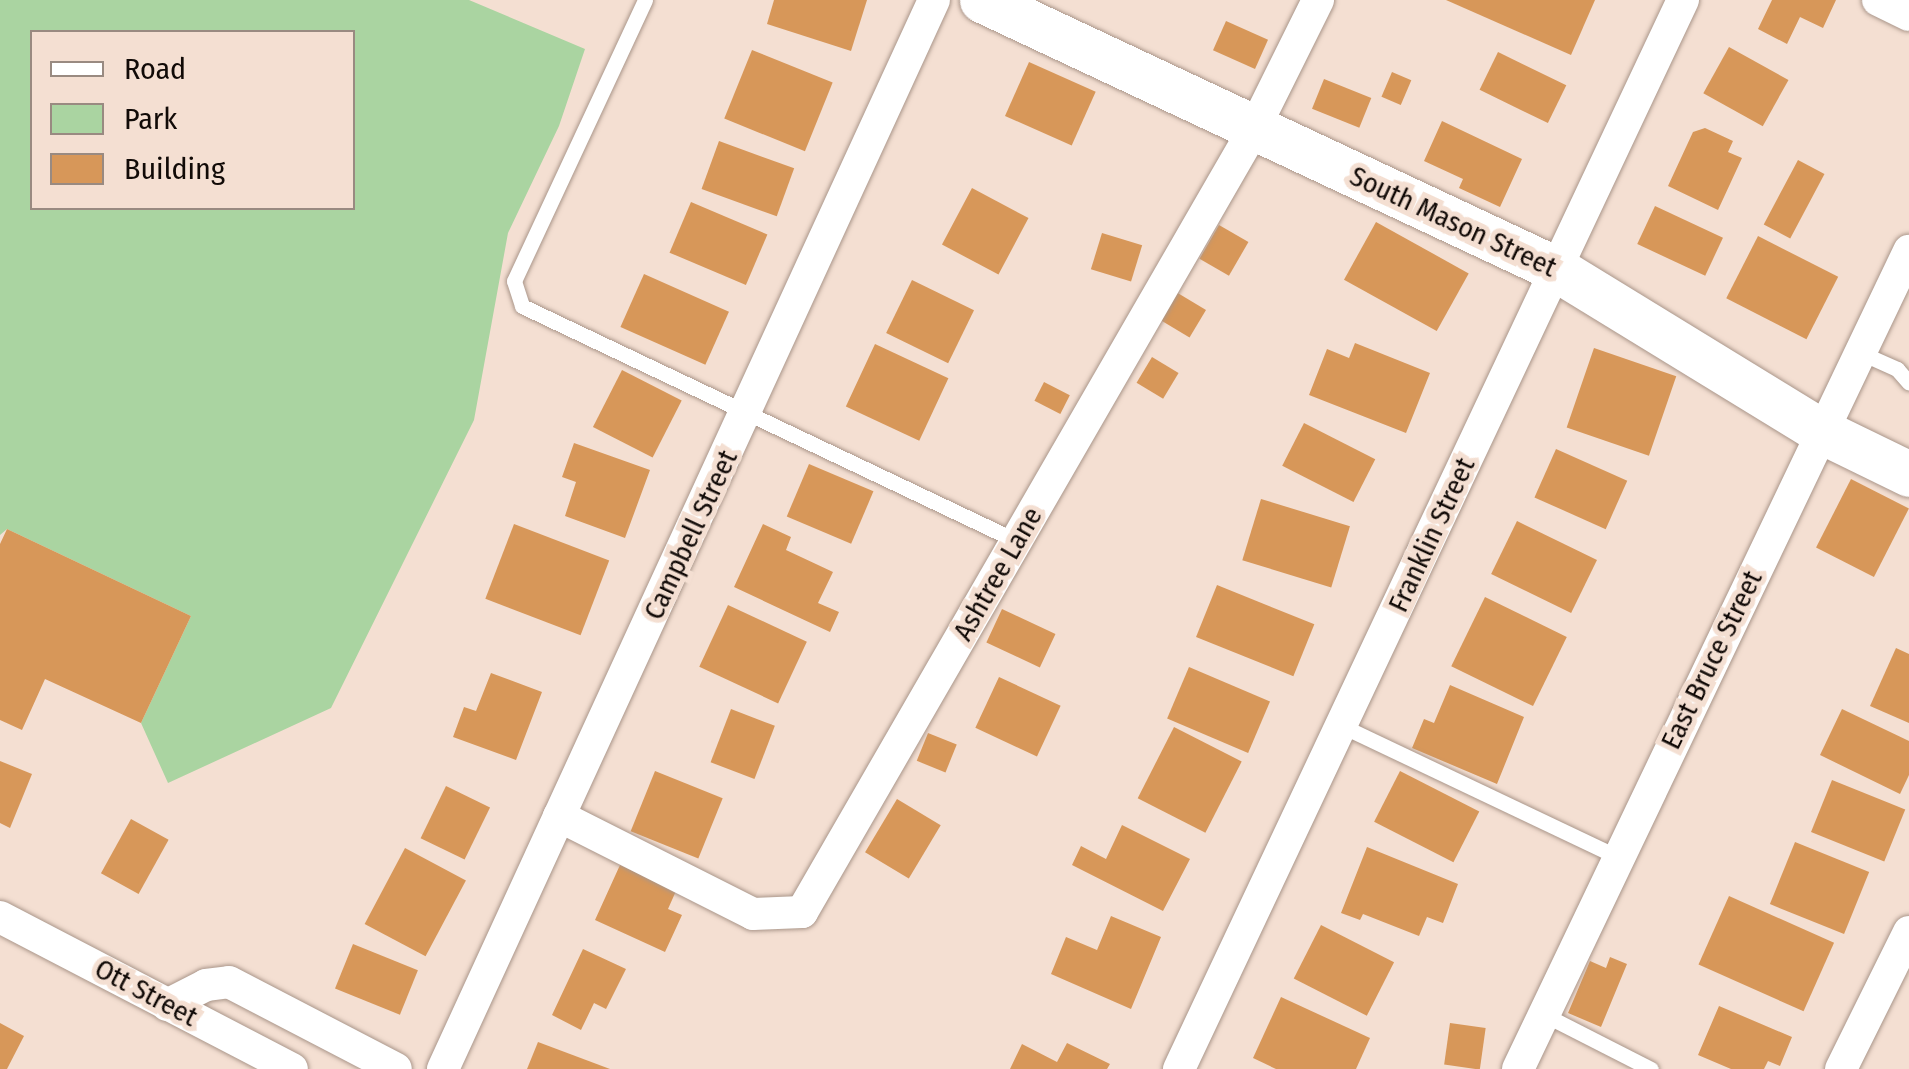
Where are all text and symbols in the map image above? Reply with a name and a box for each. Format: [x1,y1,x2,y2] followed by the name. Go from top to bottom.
[30,30,355,210] legend
[124,51,186,87] text: Road
[124,101,177,137] text: Park
[124,151,225,187] text: Building
[1344,159,1562,285] street label: South Mason Street
[637,445,745,625] street label: Campbell Street
[1382,453,1482,617] street label: Franklin Street
[946,501,1050,647] street label: Ashtree Lane
[1654,565,1770,755] street label: East Bruce Street
[89,952,203,1034] street label: Ott Street

